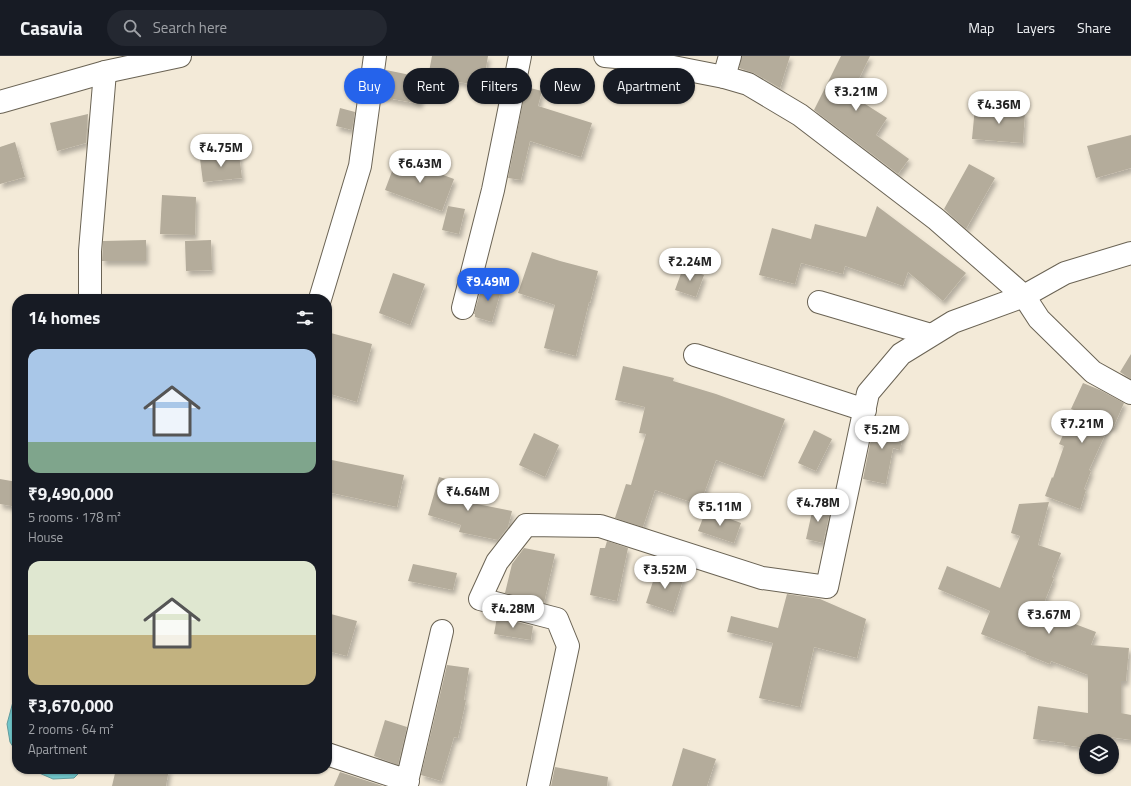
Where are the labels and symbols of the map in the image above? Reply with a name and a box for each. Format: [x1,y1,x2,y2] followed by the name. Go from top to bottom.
[823,78,889,112] pin: ₹3.21M
[966,91,1032,125] pin: ₹4.36M
[188,134,254,168] pin: ₹4.75M
[387,150,453,184] pin: ₹6.43M
[657,248,723,282] pin: ₹2.24M
[455,268,521,302] pin: ₹9.49M
[1049,410,1115,444] pin: ₹7.21M
[854,416,910,450] pin: ₹5.2M
[435,478,501,512] pin: ₹4.64M
[785,489,851,523] pin: ₹4.78M
[687,493,753,527] pin: ₹5.11M
[632,556,698,590] pin: ₹3.52M
[480,595,546,629] pin: ₹4.28M
[1016,601,1082,635] pin: ₹3.67M

